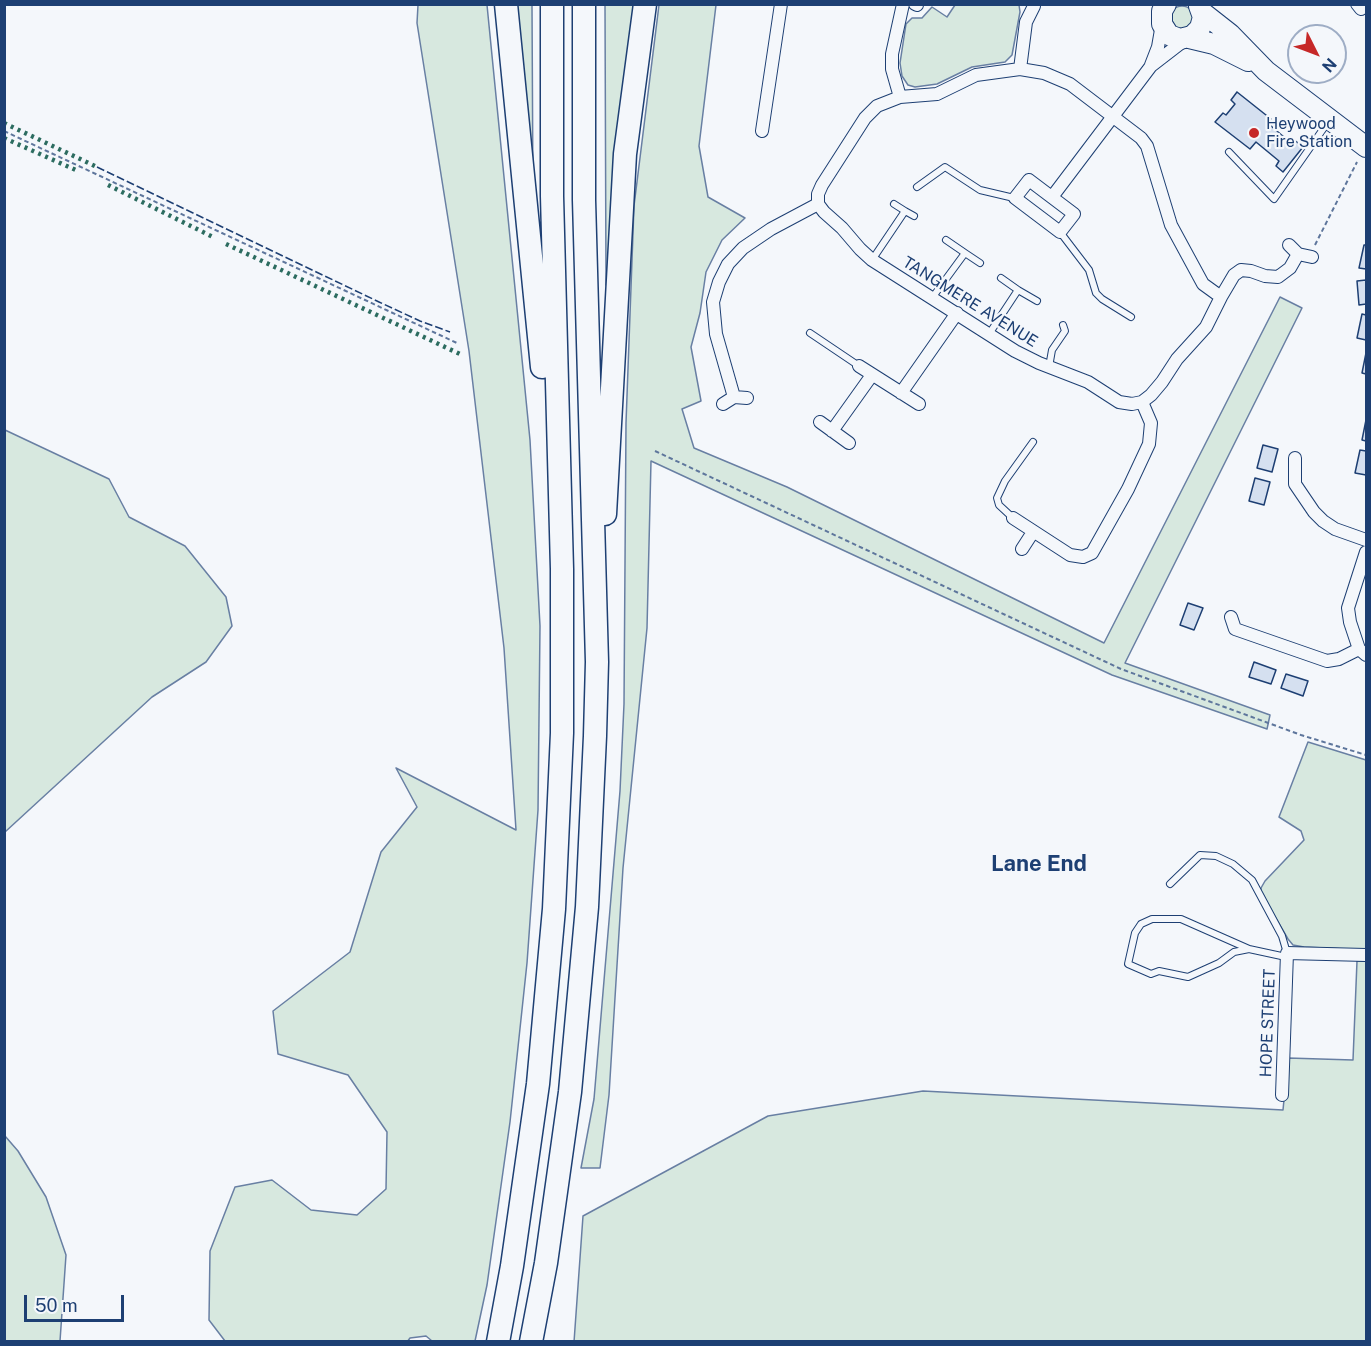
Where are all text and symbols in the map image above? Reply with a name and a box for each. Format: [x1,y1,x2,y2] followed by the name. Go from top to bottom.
[1287,24,1347,84] north arrow
[1318,54,1341,76] text: N
[1266,114,1352,152] place label: Heywood Fire Station
[1247,126,1261,140] marker: Heywood Fire Station
[899,253,1041,351] street label: TANGMERE AVENUE
[991,851,1087,877] district label: Lane End
[1257,968,1279,1078] street label: HOPE STREET
[27,1283,128,1321] scale bar
[35,1295,78,1316] text: 50 m

